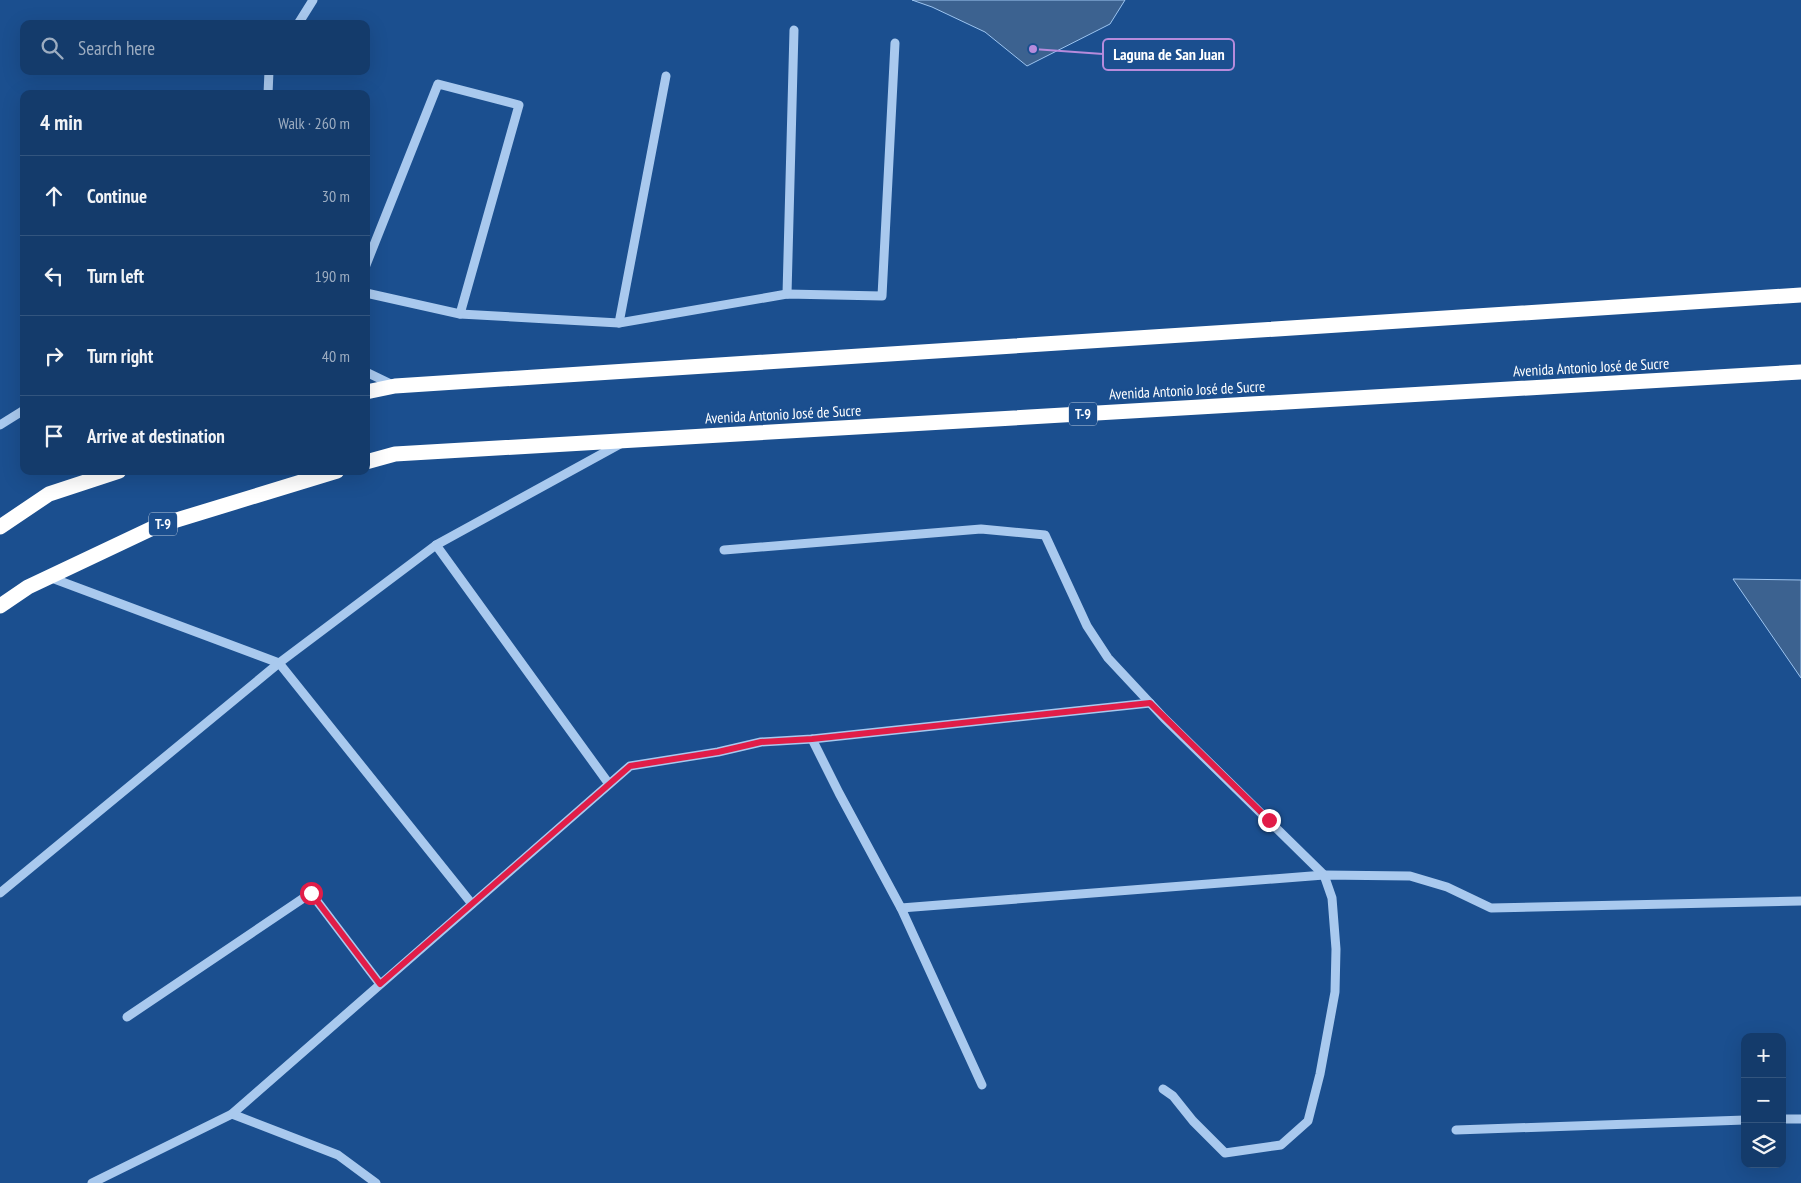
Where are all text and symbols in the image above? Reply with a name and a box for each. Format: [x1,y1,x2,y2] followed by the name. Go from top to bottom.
[20,20,370,75] search box
[38,34,66,62] icon: search
[78,36,155,60] text: Search here
[1103,39,1234,70] callout: Laguna de San Juan
[1113,44,1225,64] text: Laguna de San Juan
[40,109,82,136] text: 4 min
[278,113,350,133] text: Walk · 260 m
[40,182,68,210] icon: ahead
[87,184,147,208] text: Continue
[322,186,350,206] text: 30 m
[40,262,68,290] icon: left
[87,264,144,288] text: Turn left
[315,266,350,286] text: 190 m
[40,342,68,370] icon: right
[87,344,153,368] text: Turn right
[322,346,350,366] text: 40 m
[1512,353,1670,381] street label: Avenida Antonio José de Sucre
[1108,376,1266,404] street label: Avenida Antonio José de Sucre
[704,400,862,428] street label: Avenida Antonio José de Sucre
[1069,402,1097,426] road number: T-9
[40,422,68,450] icon: arrive
[87,424,225,448] text: Arrive at destination
[149,512,177,536] road number: T-9
[1258,809,1281,832] route end
[300,882,323,905] route start
[1741,1033,1786,1168] map controls
[1741,1033,1786,1078] button: +
[1741,1078,1786,1123] button: −
[1741,1123,1786,1168] button: layers

